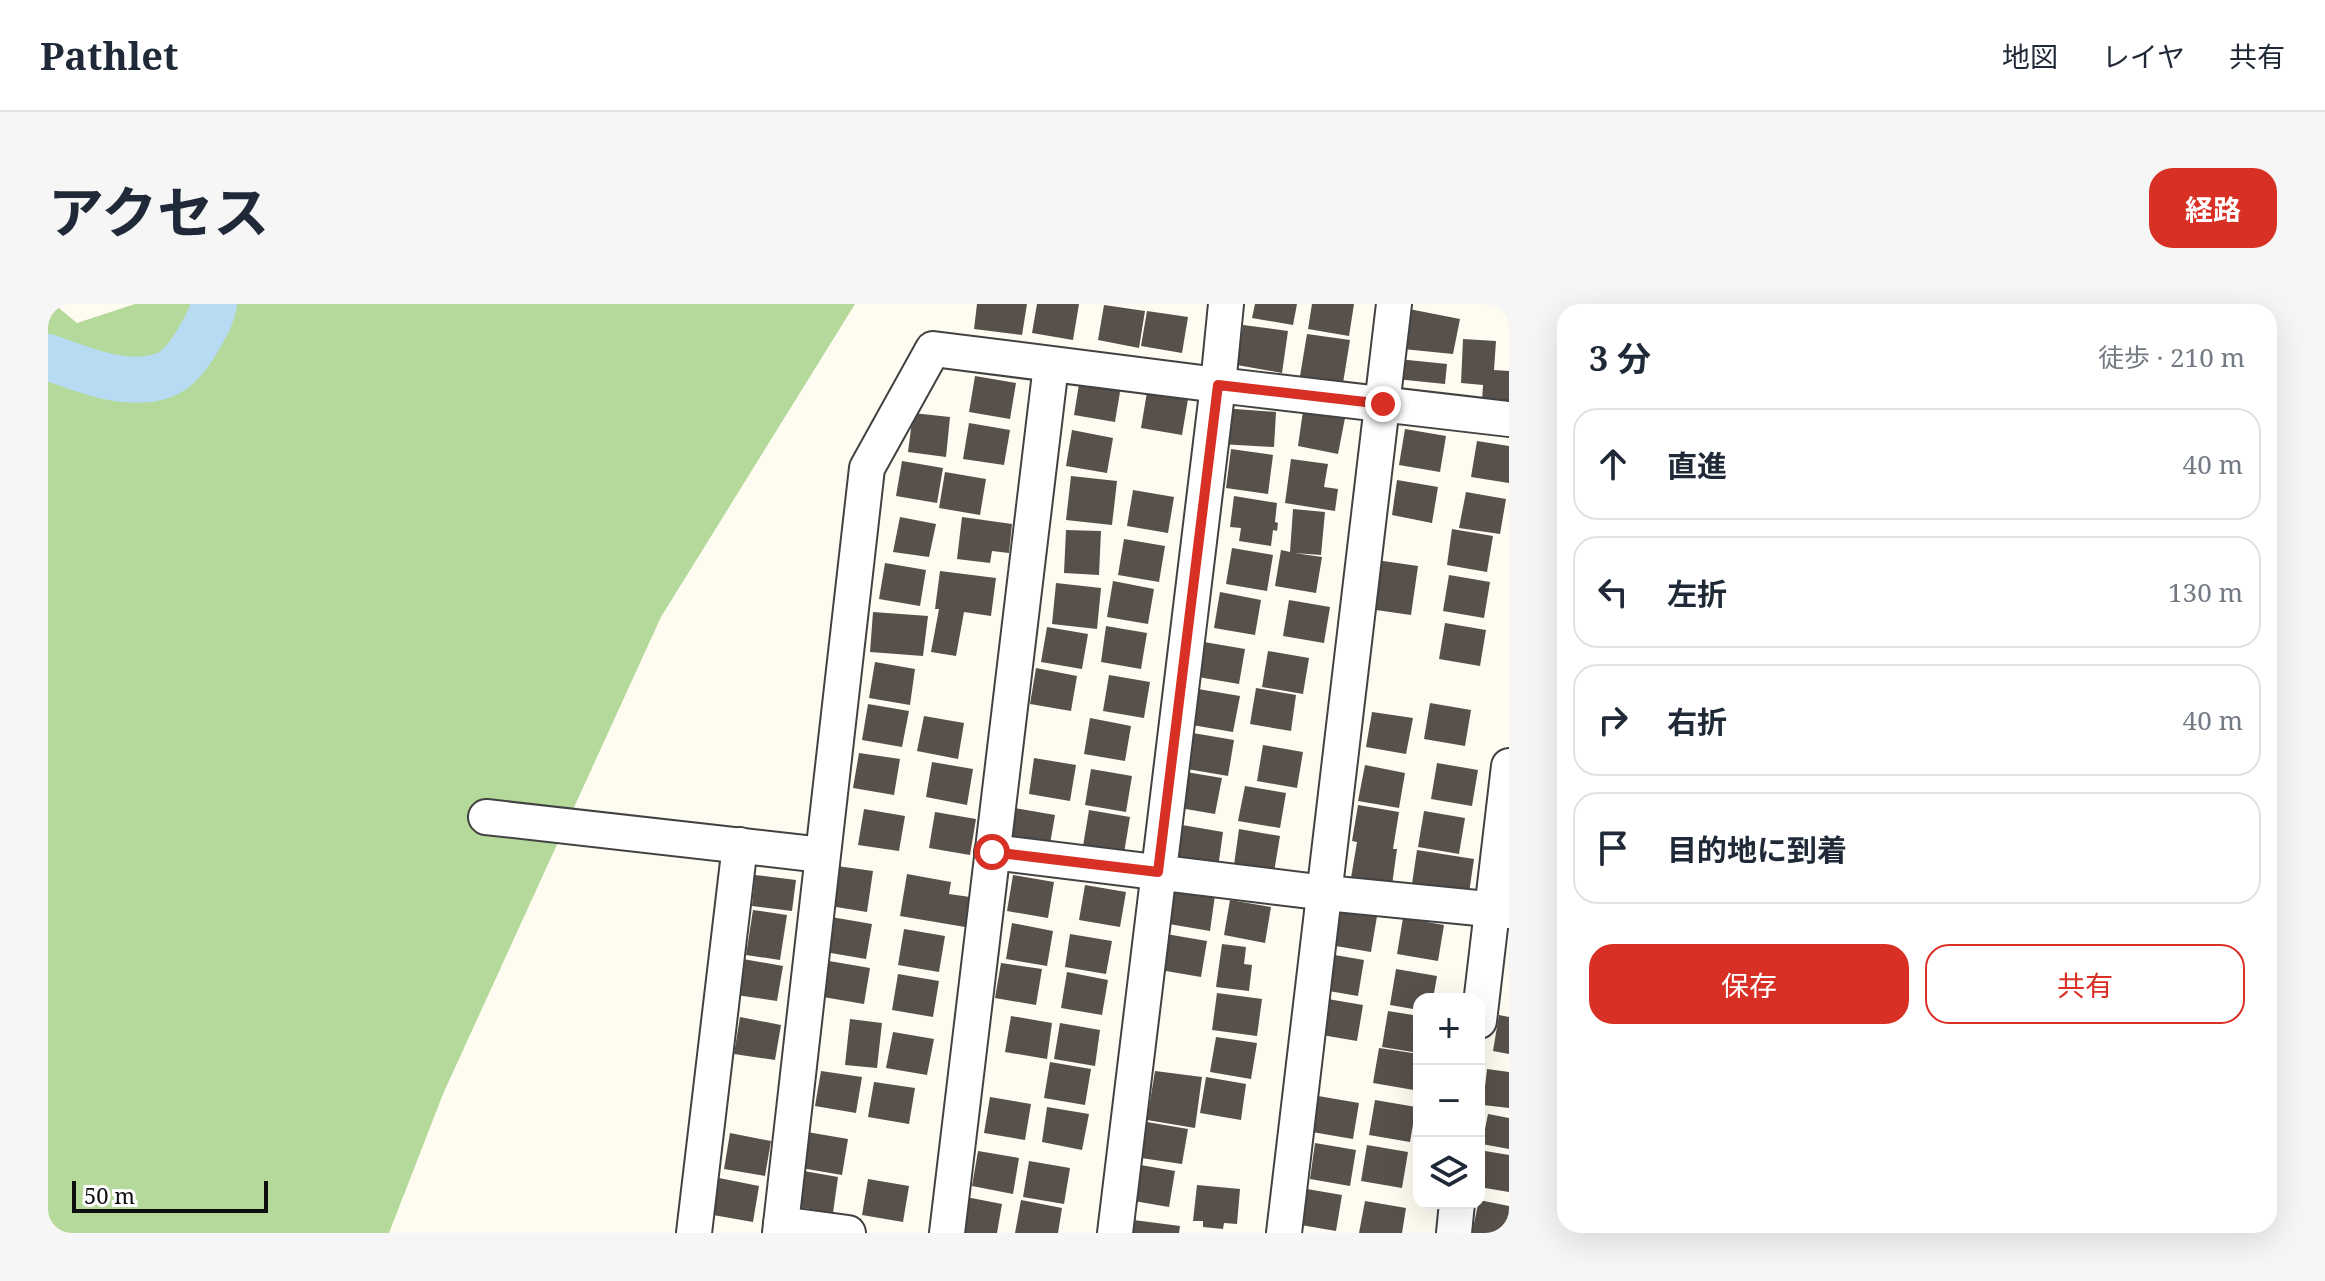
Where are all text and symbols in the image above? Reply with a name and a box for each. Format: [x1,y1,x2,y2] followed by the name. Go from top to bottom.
[40,29,178,81] text: Pathlet
[2002,37,2058,75] text: 地図
[2102,37,2185,75] text: レイヤ
[2229,37,2285,75] text: 共有
[2149,168,2277,248] button: 経路
[48,173,269,249] text: アクセス
[1589,335,1651,381] text: 3 分
[2098,339,2245,375] text: 徒歩 · 210 m
[1365,386,1401,422] route end
[1591,442,1635,486] icon: ahead
[1667,445,1727,486] text: 直進
[2183,446,2243,482] text: 40 m
[1591,570,1635,614] icon: left
[1667,573,1727,614] text: 左折
[2168,574,2243,610] text: 130 m
[1591,698,1635,742] icon: right
[1667,701,1727,742] text: 右折
[2183,702,2243,738] text: 40 m
[1591,826,1635,870] icon: arrive
[1667,829,1847,870] text: 目的地に到着
[974,834,1010,870] route start
[1589,944,1909,1024] button: 保存
[1925,944,2245,1024] button: 共有
[1413,993,1485,1209] map controls
[1413,993,1485,1065] button: +
[1413,1065,1485,1137] button: −
[1413,1137,1485,1209] button: layers
[72,1177,268,1213] scale bar
[84,1180,135,1210] text: 50 m

